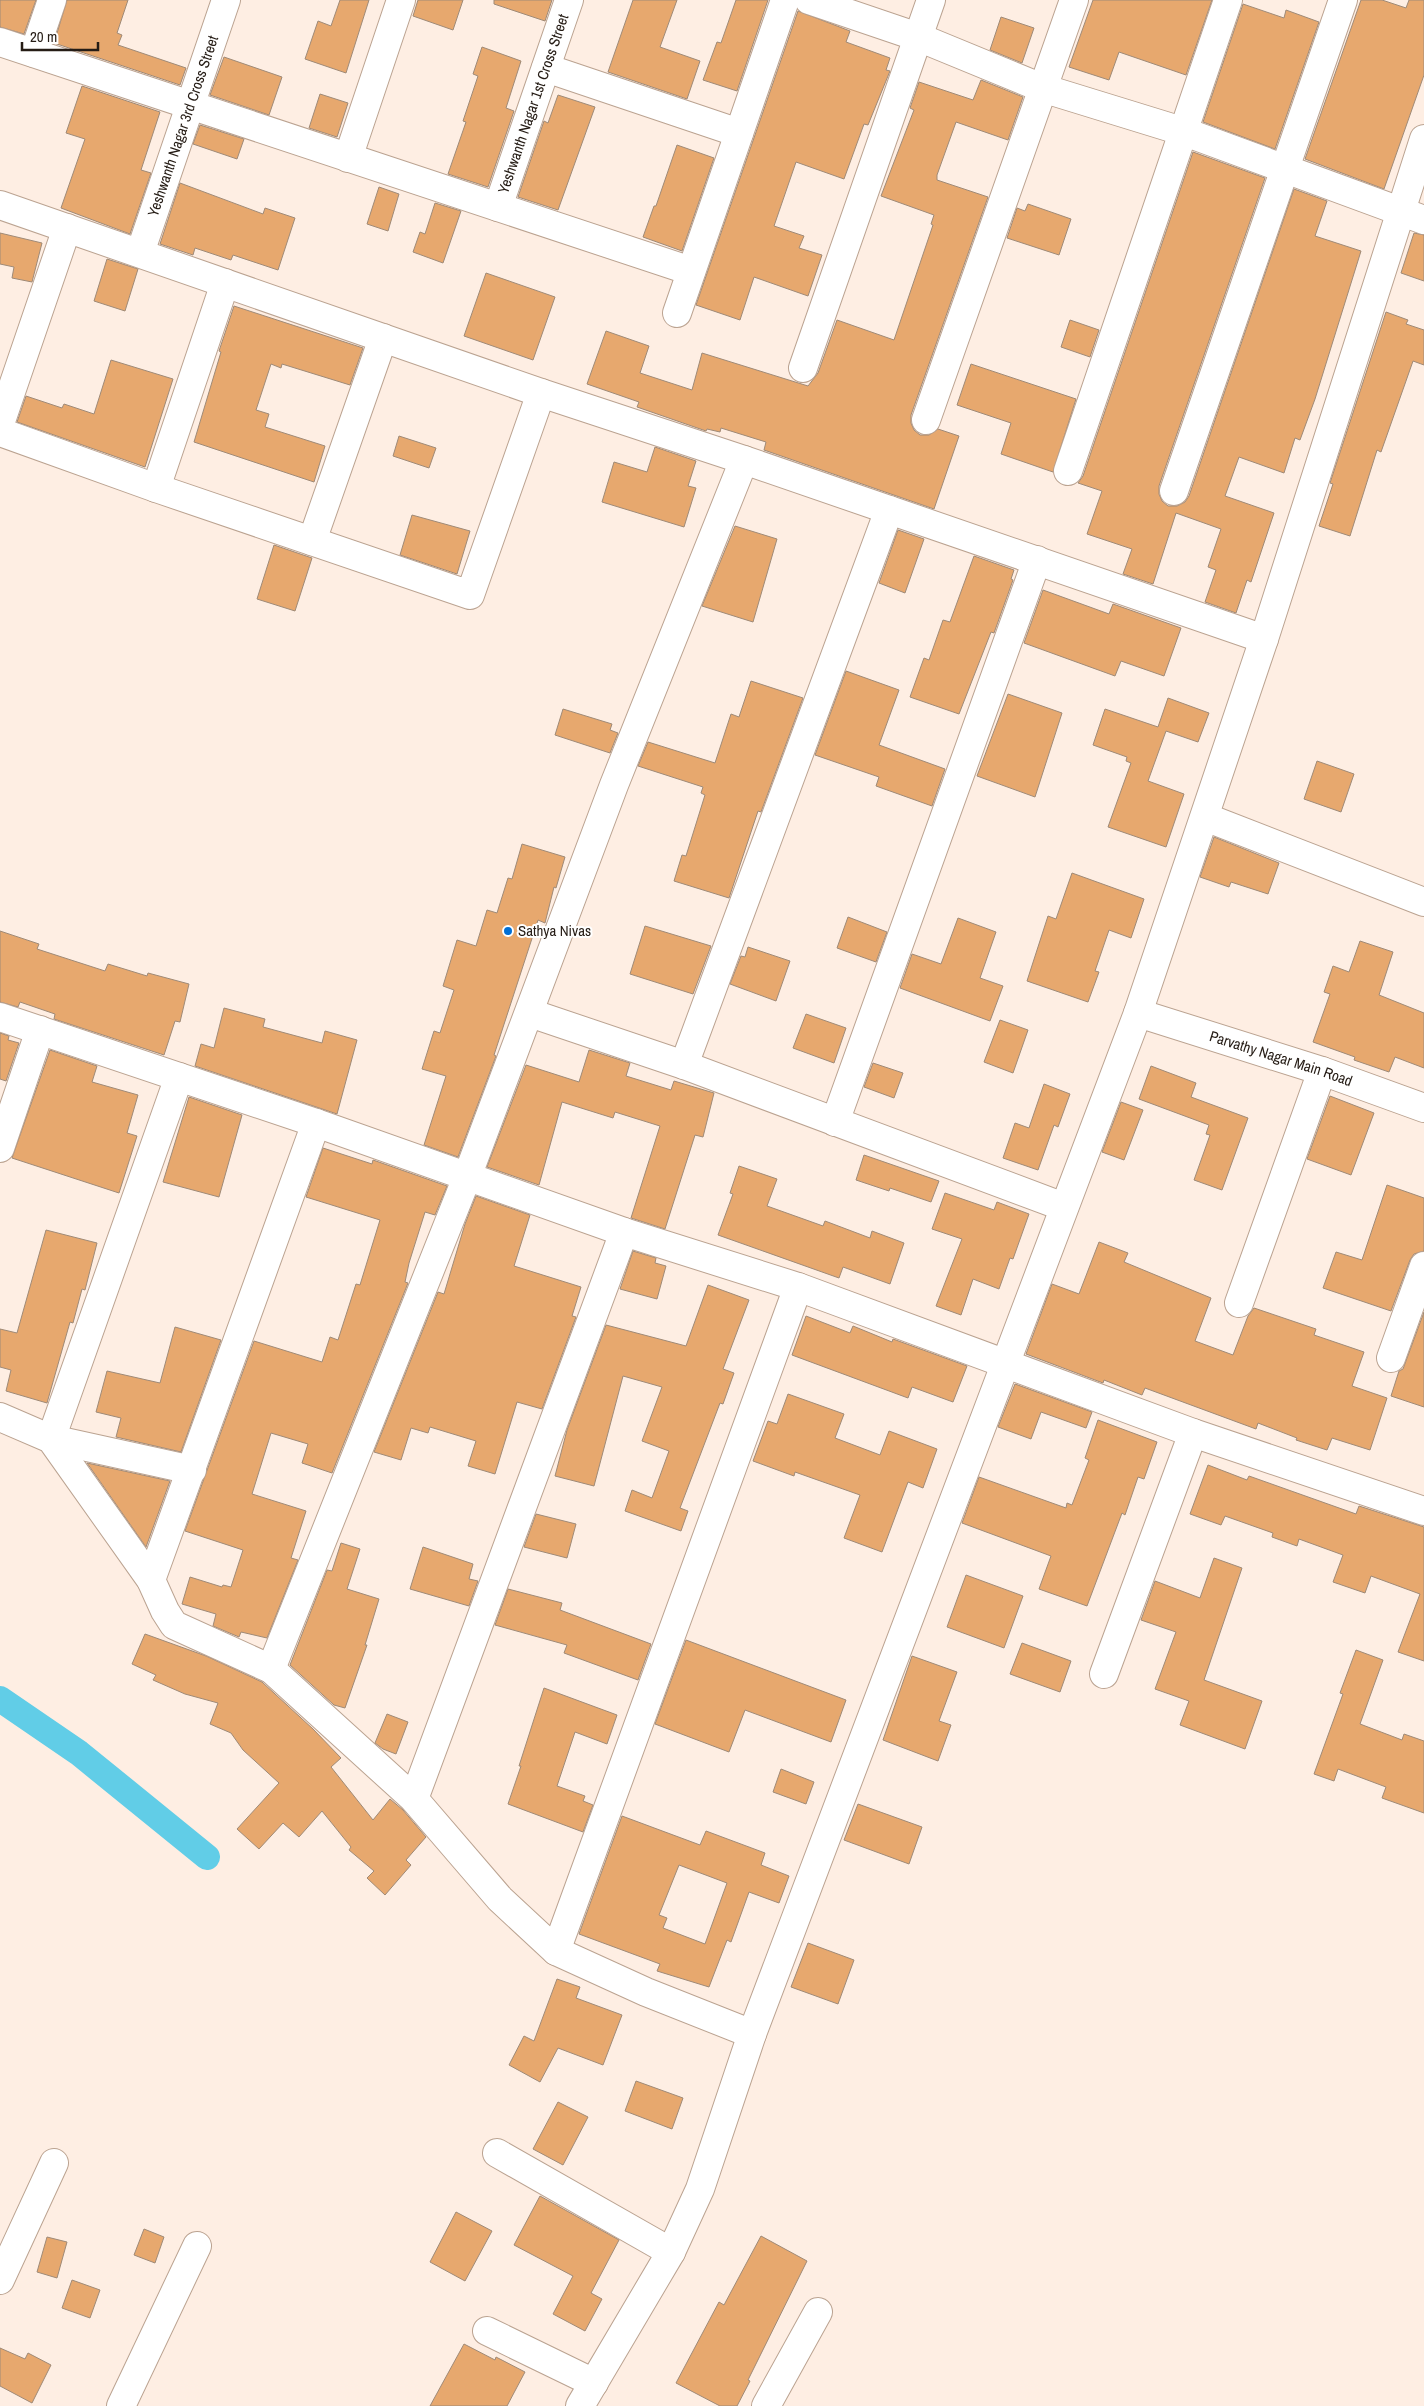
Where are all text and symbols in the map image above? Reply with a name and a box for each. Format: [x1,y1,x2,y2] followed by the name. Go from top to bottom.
[492,11,574,196] street label: Yeshwanth Nagar 1st Cross Street
[22,20,99,52] scale bar
[30,26,57,47] text: 20 m
[142,32,223,219] street label: Yeshwanth Nagar 3rd Cross Street
[518,920,591,941] place label: Sathya Nivas
[502,925,514,937] marker: Sathya Nivas
[1207,1025,1356,1091] street label: Parvathy Nagar Main Road

